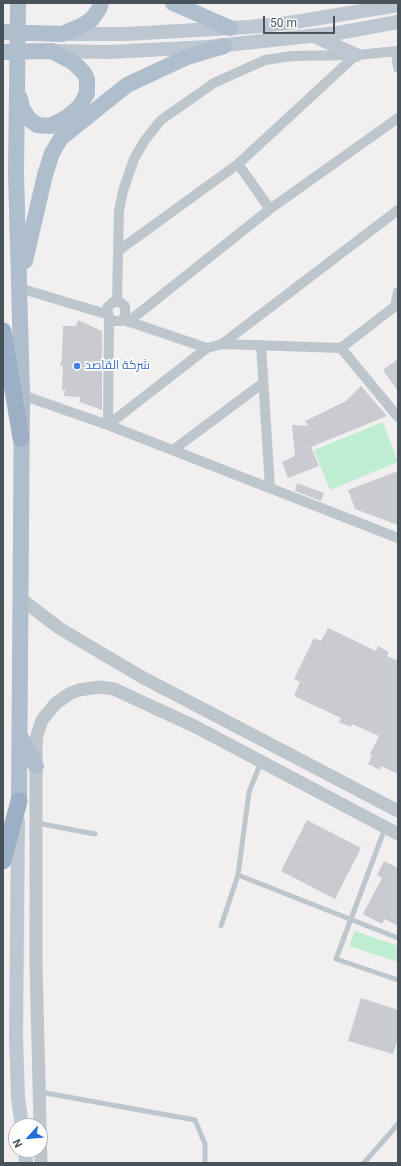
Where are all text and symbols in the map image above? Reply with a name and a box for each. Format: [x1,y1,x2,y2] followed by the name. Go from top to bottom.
[265,8,337,34] scale bar
[270,16,297,30] text: 50 m
[85,359,150,373] place label: شركة القاصد
[72,361,82,371] marker: شركة القاصد
[8,1118,48,1158] north arrow
[10,1137,25,1150] text: N

